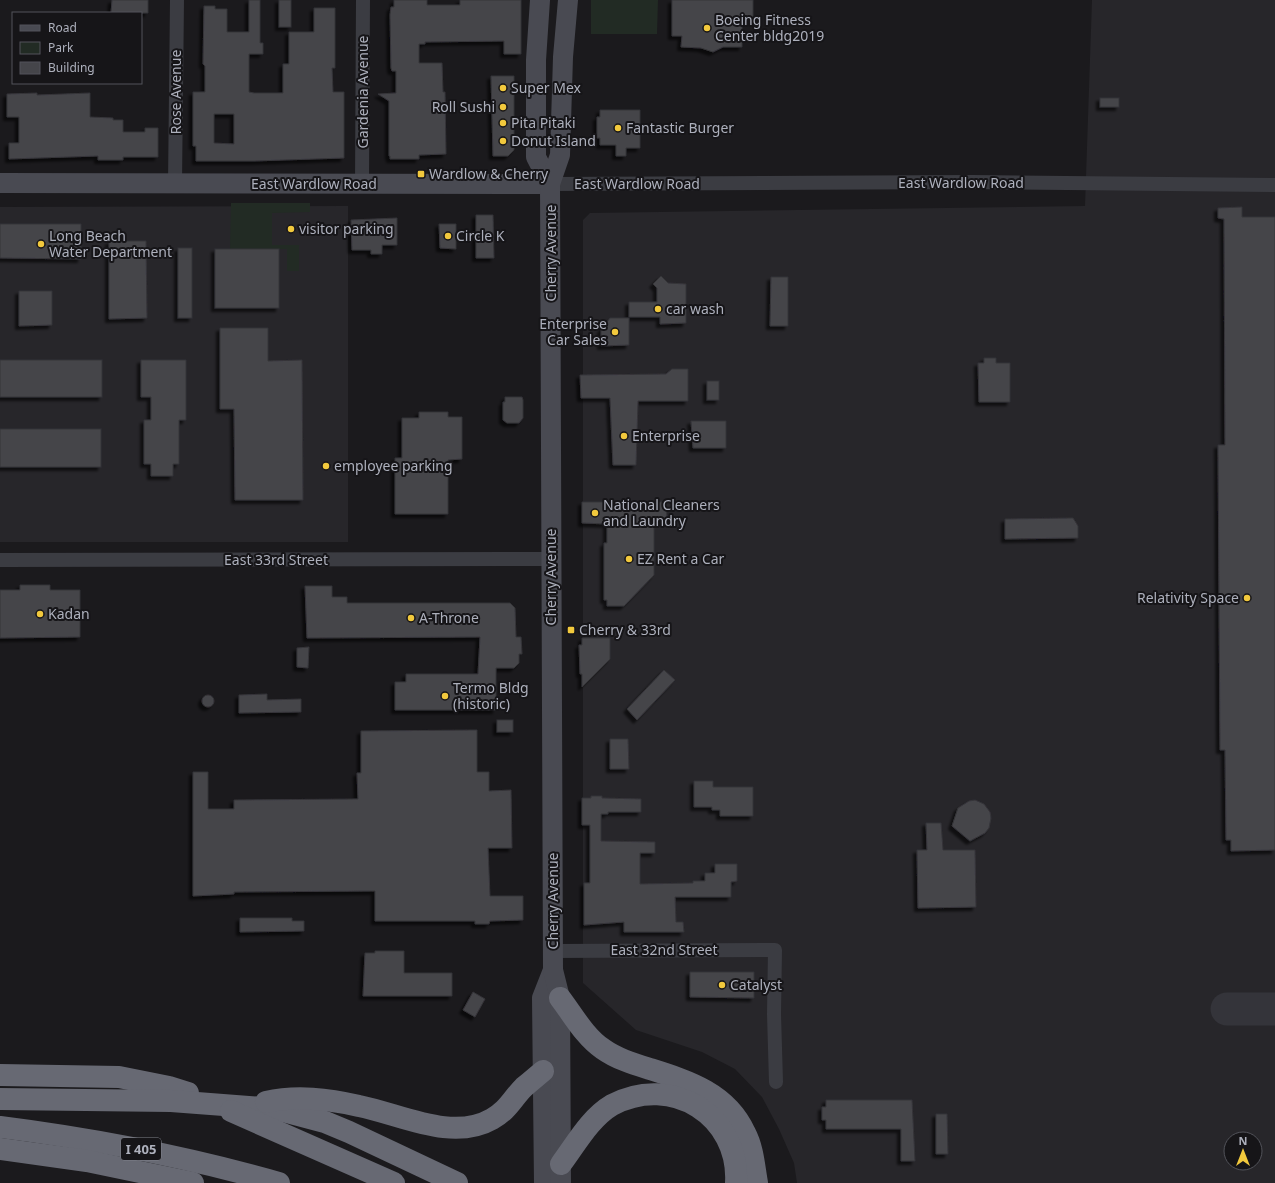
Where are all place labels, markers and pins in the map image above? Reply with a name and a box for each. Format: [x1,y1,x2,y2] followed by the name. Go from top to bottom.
[715,10,824,45] place label: Boeing Fitness Center bldg2019
[702,23,712,33] marker: Boeing Fitness Center bldg2019
[511,78,582,97] place label: Super Mex
[498,83,508,93] marker: Super Mex
[432,97,495,116] place label: Roll Sushi
[498,102,508,112] marker: Roll Sushi
[511,113,576,132] place label: Pita Pitaki
[498,118,508,128] marker: Pita Pitaki
[626,118,734,137] place label: Fantastic Burger
[613,123,623,133] marker: Fantastic Burger
[511,131,596,150] place label: Donut Island
[498,136,508,146] marker: Donut Island
[429,164,549,183] place label: Wardlow & Cherry
[416,169,426,179] marker: Wardlow & Cherry
[299,219,394,238] place label: visitor parking
[286,224,296,234] marker: visitor parking
[49,226,172,261] place label: Long Beach Water Department
[456,226,505,245] place label: Circle K
[443,231,453,241] marker: Circle K
[36,239,46,249] marker: Long Beach Water Department
[666,299,724,318] place label: car wash
[653,304,663,314] marker: car wash
[539,314,607,349] place label: Enterprise Car Sales
[610,327,620,337] marker: Enterprise Car Sales
[632,426,700,445] place label: Enterprise
[619,431,629,441] marker: Enterprise
[334,456,453,475] place label: employee parking
[321,461,331,471] marker: employee parking
[603,495,720,530] place label: National Cleaners and Laundry
[590,508,600,518] marker: National Cleaners and Laundry
[637,549,725,568] place label: EZ Rent a Car
[624,554,634,564] marker: EZ Rent a Car
[1137,588,1239,607] place label: Relativity Space
[1242,593,1252,603] marker: Relativity Space
[48,604,90,623] place label: Kadan
[419,608,479,627] place label: A-Throne
[35,609,45,619] marker: Kadan
[406,613,416,623] marker: A-Throne
[579,620,671,639] place label: Cherry & 33rd
[566,625,576,635] marker: Cherry & 33rd
[453,678,529,713] place label: Termo Bldg (historic)
[440,691,450,701] marker: Termo Bldg (historic)
[730,975,782,994] place label: Catalyst
[717,980,727,990] marker: Catalyst

